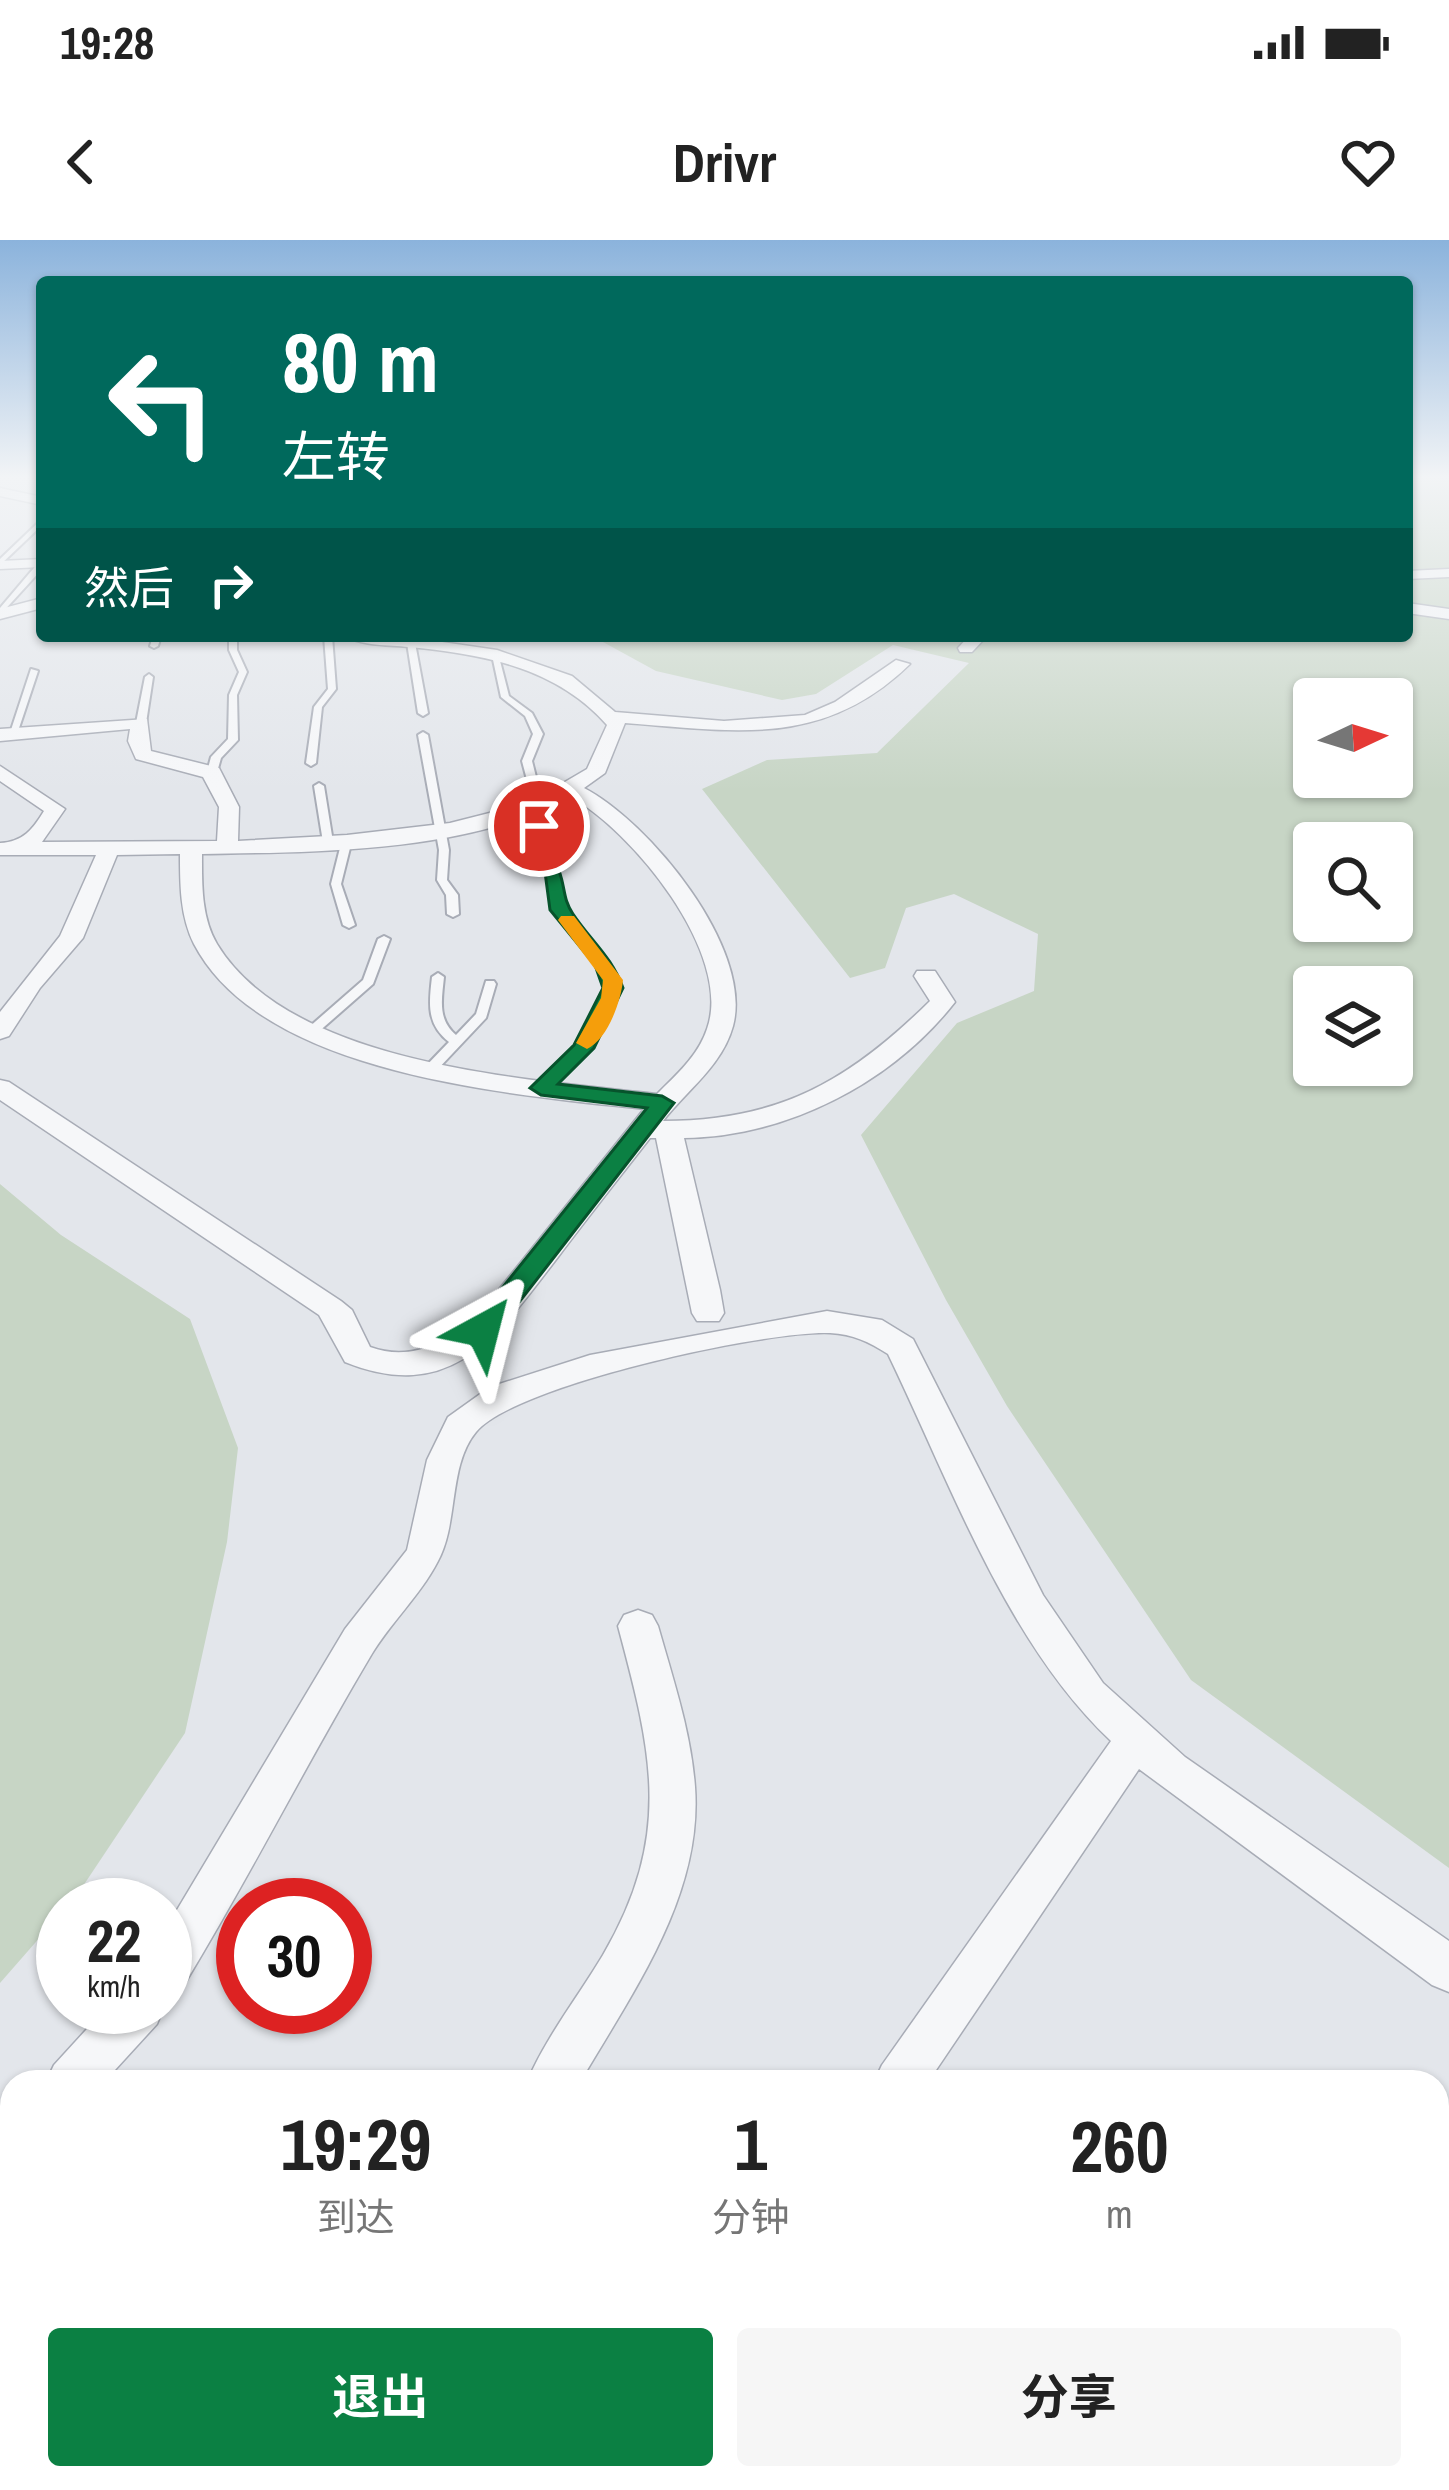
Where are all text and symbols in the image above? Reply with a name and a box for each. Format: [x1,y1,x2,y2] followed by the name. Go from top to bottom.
[60,12,154,73] text: 19:28
[673,126,776,199] text: Drivr
[48,129,114,195] icon: back
[1335,129,1401,195] icon: heart
[282,305,439,418] text: 80 m
[84,324,240,480] icon: left
[282,420,390,493] text: 左转
[198,552,264,618] icon: right
[84,557,174,618] text: 然后
[1293,678,1413,798] north arrow
[1293,678,1413,1086] map controls
[488,775,590,877] pin
[506,793,572,859] icon: arrive
[1293,822,1413,942] button: search
[1293,966,1413,1086] button: layers
[420,1267,546,1393] position arrow
[216,1878,372,2034] speed limit sign: 30
[87,1900,141,1981] text: 22
[87,1966,141,2006] text: km/h
[280,2095,431,2192] text: 19:29
[734,2095,767,2192] text: 1
[1070,2097,1169,2194] text: 260
[1106,2188,1133,2240] text: m
[317,2191,395,2243] text: 到达
[712,2191,790,2243] text: 分钟
[48,2328,713,2466] button: 退出
[737,2328,1401,2466] button: 分享

